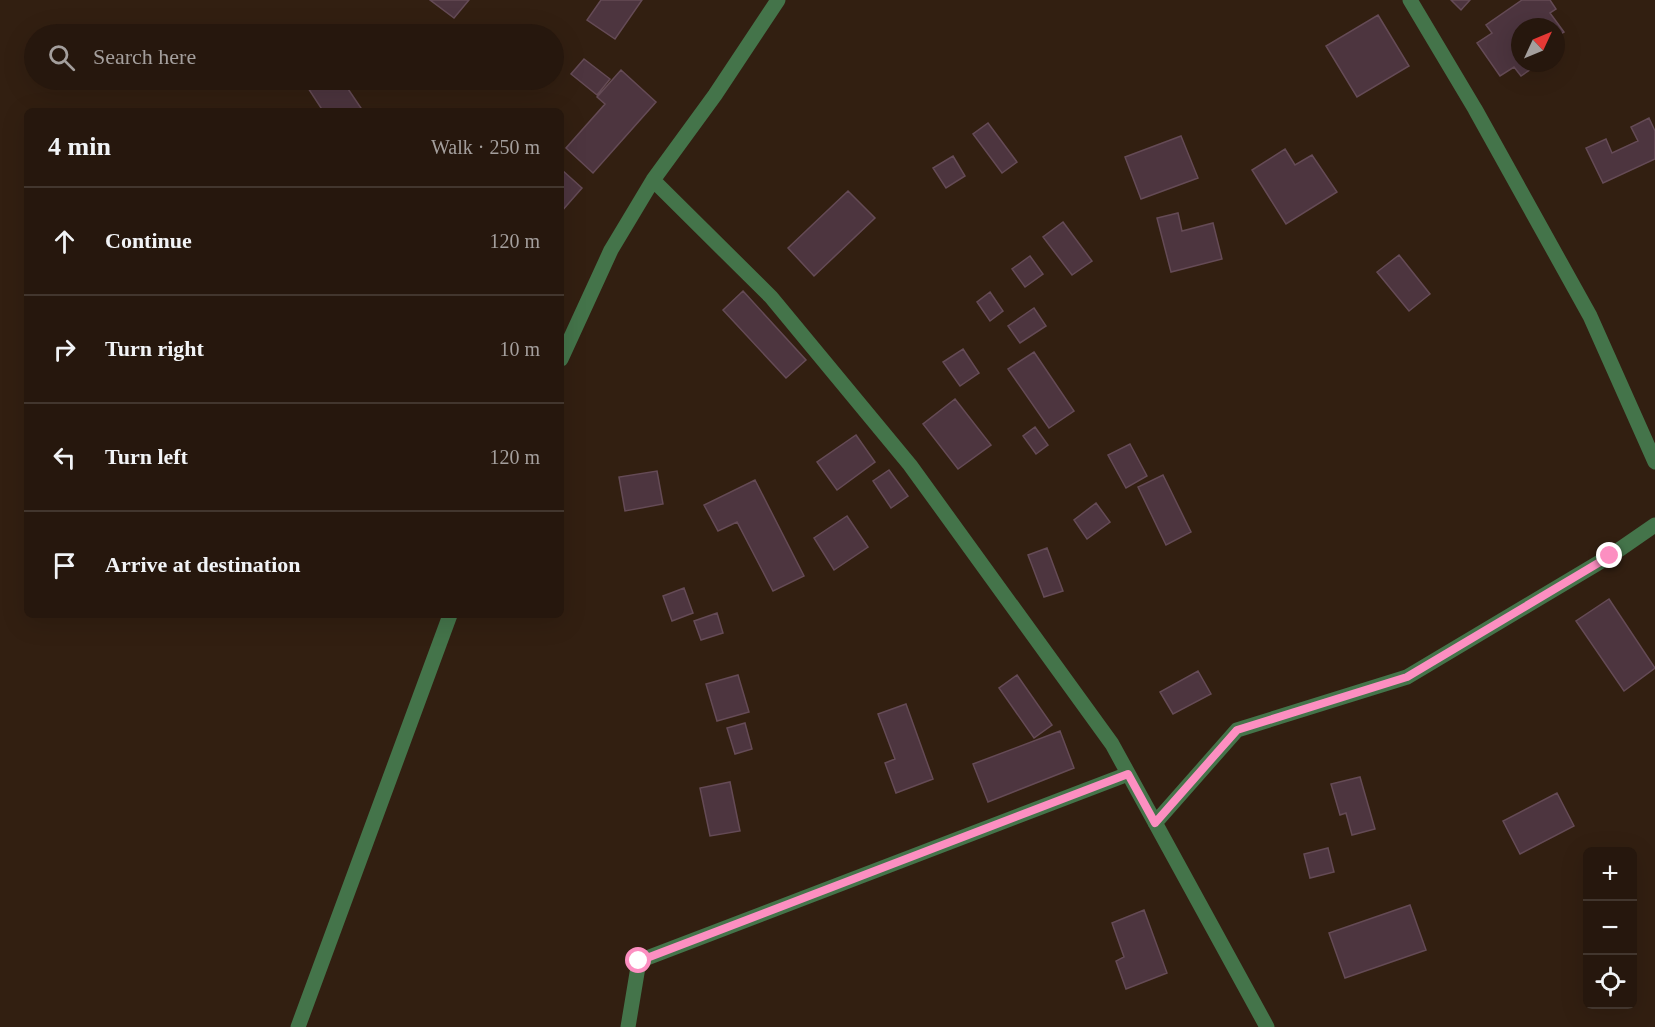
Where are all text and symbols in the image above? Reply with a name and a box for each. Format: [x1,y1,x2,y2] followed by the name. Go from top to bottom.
[1511,18,1565,72] north arrow
[24,24,564,90] search box
[45,41,78,74] icon: search
[93,44,196,69] text: Search here
[48,132,111,161] text: 4 min
[431,136,540,158] text: Walk · 250 m
[48,225,81,258] icon: ahead
[105,228,192,253] text: Continue
[489,230,540,252] text: 120 m
[48,333,81,366] icon: right
[105,336,204,361] text: Turn right
[499,338,540,360] text: 10 m
[48,441,81,474] icon: left
[105,444,188,469] text: Turn left
[489,446,540,468] text: 120 m
[1596,542,1622,568] route end
[48,549,81,582] icon: arrive
[105,552,301,577] text: Arrive at destination
[1583,847,1637,1009] map controls
[1583,847,1637,901] button: +
[1583,901,1637,955] button: −
[625,947,651,973] route start
[1583,955,1637,1009] button: locate

